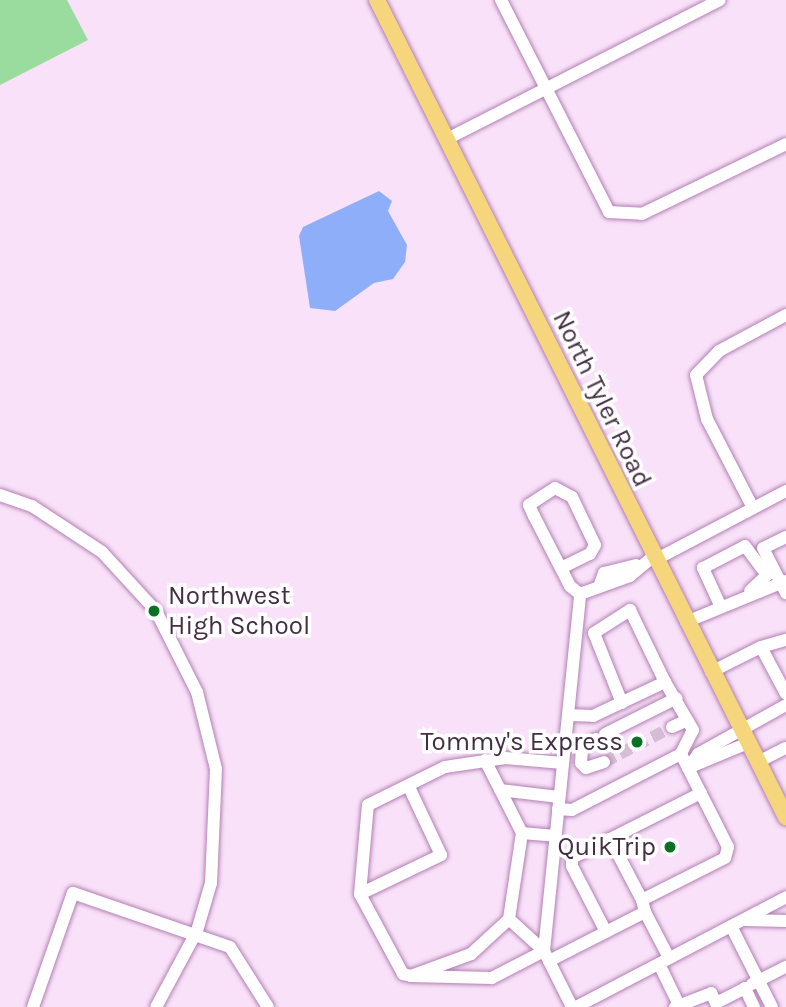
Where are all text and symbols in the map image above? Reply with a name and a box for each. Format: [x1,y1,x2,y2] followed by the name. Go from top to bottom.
[546,306,658,492] street label: North Tyler Road
[168,580,310,642] place label: Northwest High School
[146,603,162,619] marker: Northwest High School
[421,726,623,758] place label: Tommy's Express
[629,734,645,750] marker: Tommy's Express
[557,831,656,863] place label: QuikTrip
[662,839,678,855] marker: QuikTrip

